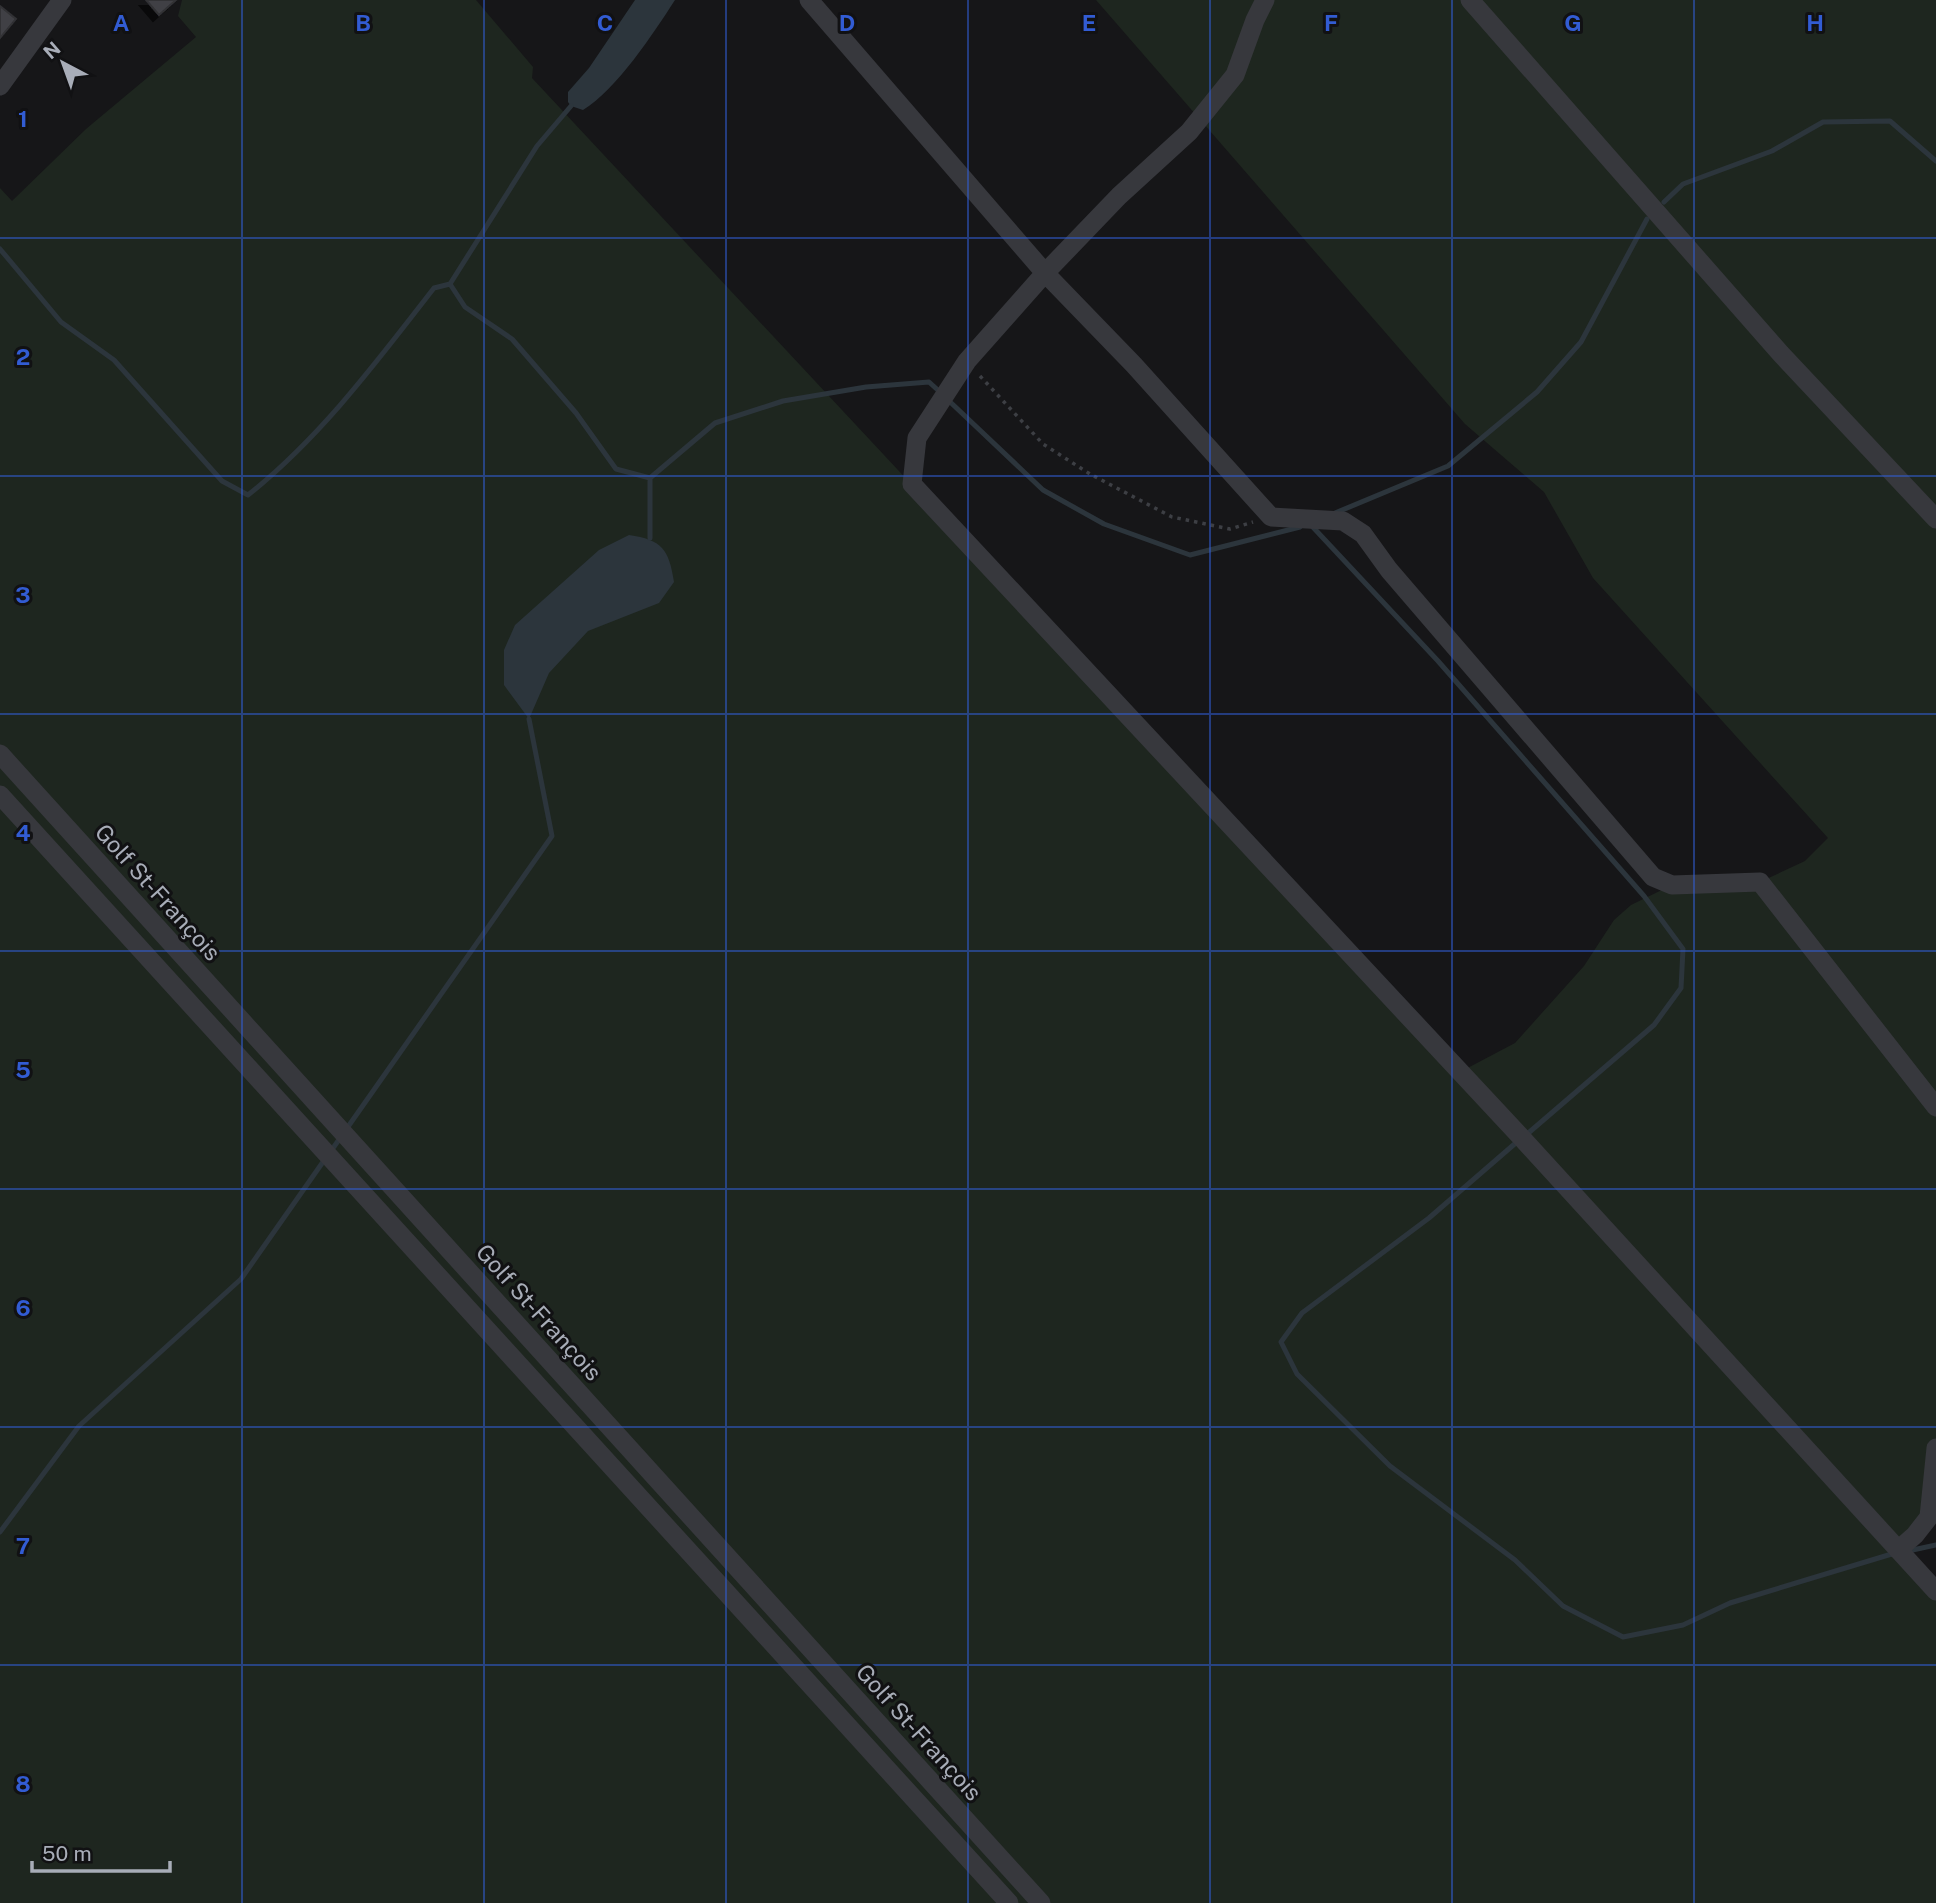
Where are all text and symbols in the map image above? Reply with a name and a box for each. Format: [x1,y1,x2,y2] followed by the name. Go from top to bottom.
[113,9,130,36] text: A
[355,9,371,36] text: B
[597,9,613,36] text: C
[839,9,855,36] text: D
[1082,9,1096,36] text: E
[1324,9,1338,36] text: F
[1564,9,1582,36] text: G
[1806,9,1824,36] text: H
[28,28,98,98] north arrow
[39,37,65,63] text: N
[18,105,28,132] text: 1
[16,343,30,370] text: 2
[15,581,31,608] text: 3
[90,818,226,966] street label: Golf St-François
[15,819,31,846] text: 4
[15,1056,31,1083] text: 5
[471,1238,607,1386] street label: Golf St-François
[15,1294,31,1321] text: 6
[16,1532,30,1559] text: 7
[851,1658,987,1806] street label: Golf St-François
[15,1770,31,1797] text: 8
[32,1829,170,1873] scale bar
[42,1841,92,1866] text: 50 m

